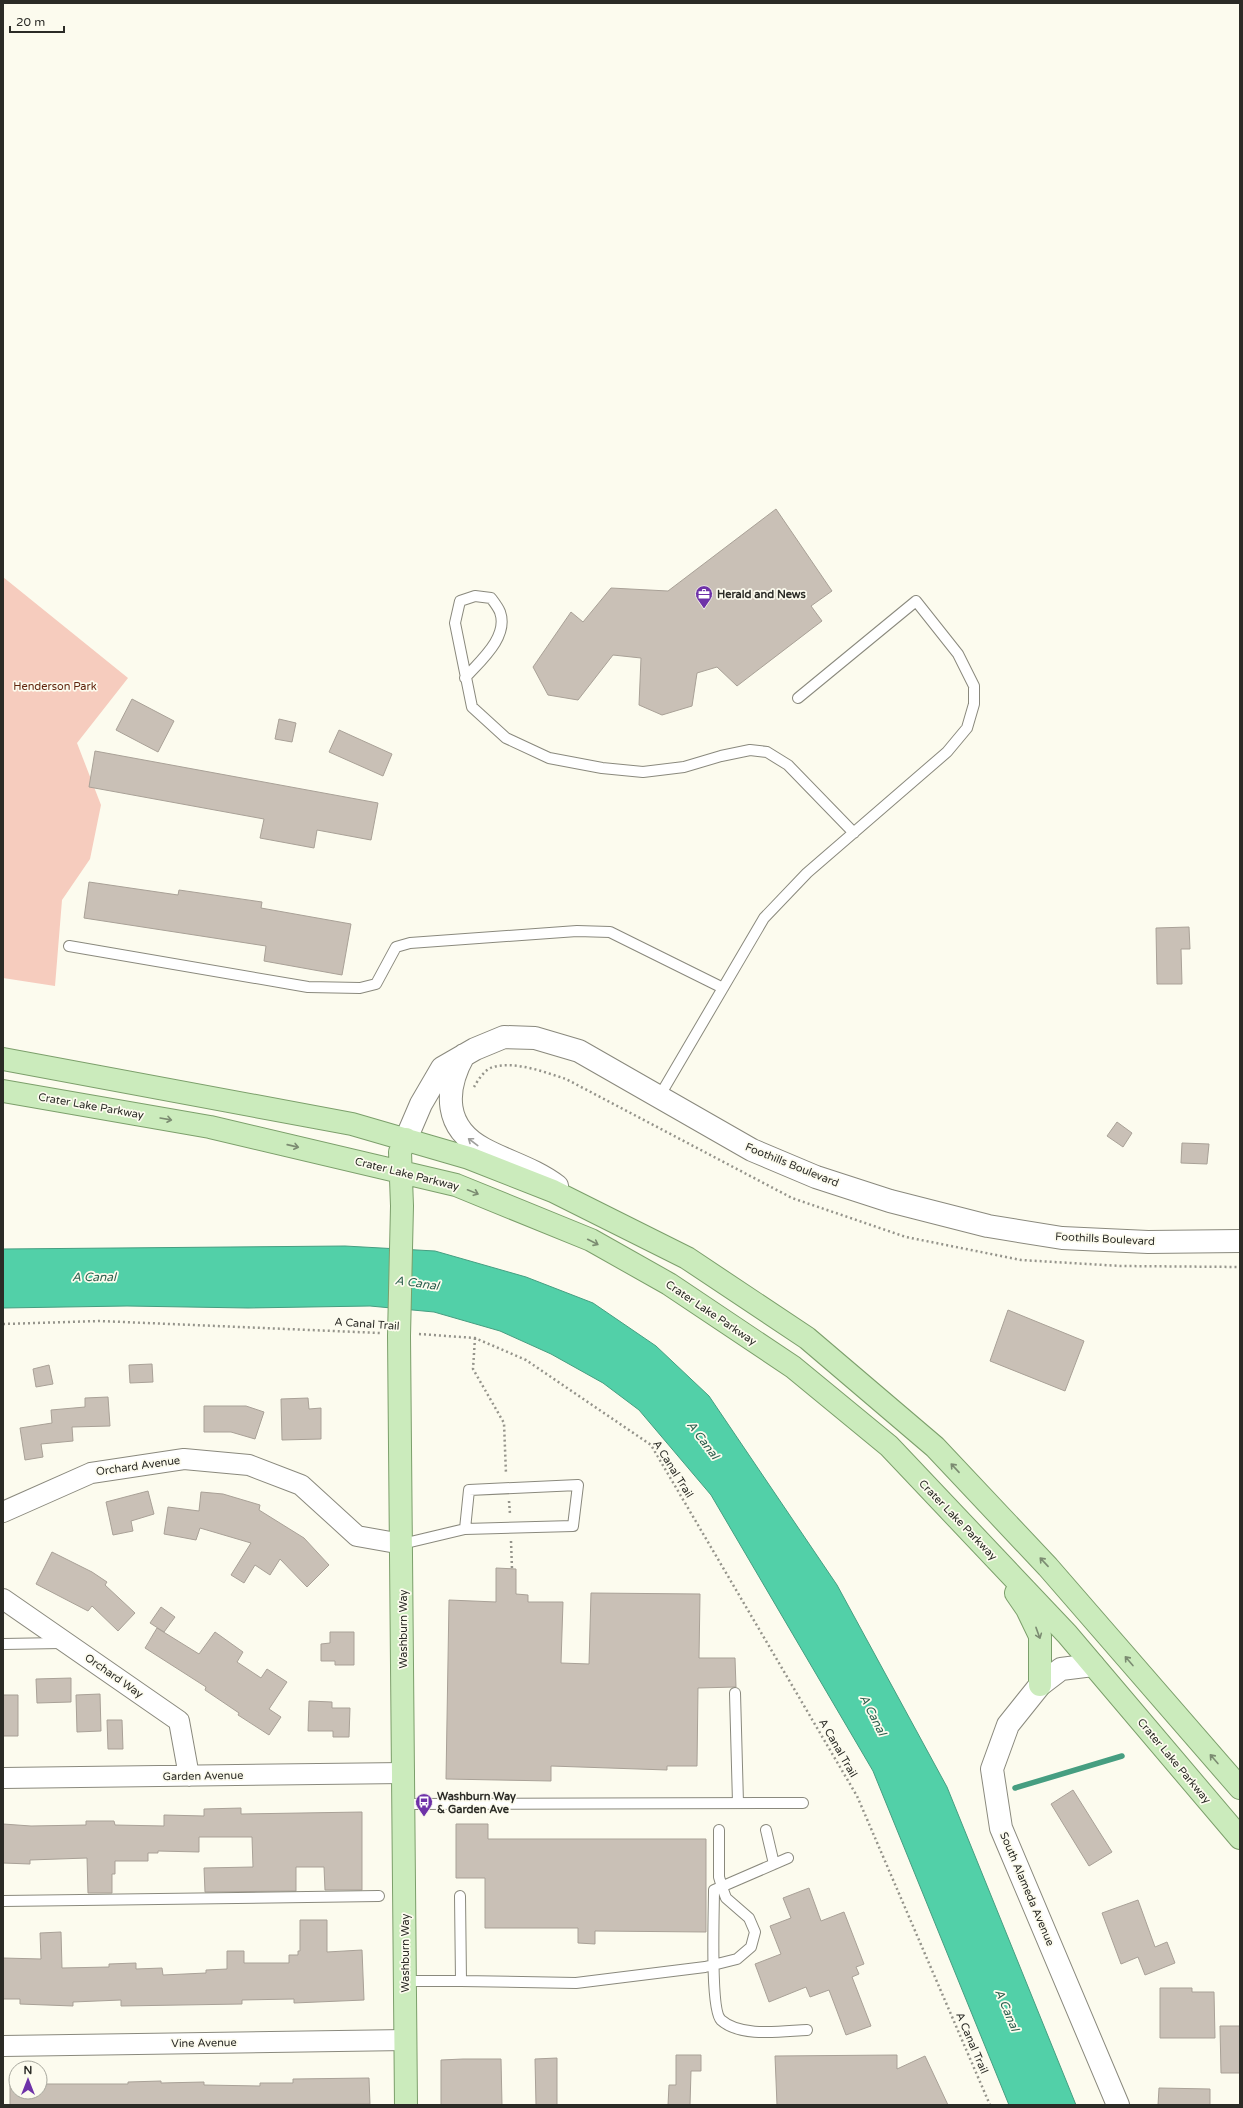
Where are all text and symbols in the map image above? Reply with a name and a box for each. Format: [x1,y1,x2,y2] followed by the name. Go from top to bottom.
[10,8,64,34] scale bar
[16,15,45,29] text: 20 m
[694,584,714,609] office icon: Herald and News
[717,588,807,601] place label: Herald and News
[13,680,97,693] park label: Henderson Park
[37,1090,145,1122] street label: Crater Lake Parkway
[159,1115,172,1123] one-way arrow
[467,1137,478,1146] one-way arrow
[743,1140,841,1190] street label: Foothills Boulevard
[286,1143,299,1151] one-way arrow
[354,1155,461,1193] street label: Crater Lake Parkway
[466,1189,478,1196] one-way arrow
[1055,1230,1155,1248] street label: Foothills Boulevard
[587,1238,599,1246] one-way arrow
[72,1270,118,1284] water label: A Canal
[394,1273,442,1293] water label: A Canal
[663,1278,759,1348] street label: Crater Lake Parkway
[334,1315,400,1333] street label: A Canal Trail
[684,1418,723,1463] water label: A Canal
[650,1438,696,1500] street label: A Canal Trail
[95,1454,181,1478] street label: Orchard Avenue
[950,1463,960,1473] one-way arrow
[916,1477,1000,1563] street label: Crater Lake Parkway
[1040,1558,1049,1568] one-way arrow
[397,1589,410,1668] street label: Washburn Way
[1034,1627,1042,1639] one-way arrow
[82,1651,146,1701] street label: Orchard Way
[1125,1655,1134,1666] one-way arrow
[857,1692,890,1740] water label: A Canal
[816,1716,860,1780] street label: A Canal Trail
[1135,1716,1213,1806] street label: Crater Lake Parkway
[1210,1754,1219,1764] one-way arrow
[163,1769,243,1783] street label: Garden Avenue
[437,1790,516,1816] place label: Washburn Way & Garden Ave
[414,1792,434,1817] bus stop icon: Washburn Way & Garden Ave
[997,1830,1057,1948] street label: South Alameda Avenue
[399,1913,412,1992] street label: Washburn Way
[992,1987,1023,2035] water label: A Canal
[953,2010,991,2076] street label: A Canal Trail
[171,2036,237,2050] street label: Vine Avenue
[8,2060,48,2100] north arrow
[24,2064,32,2077] text: N

